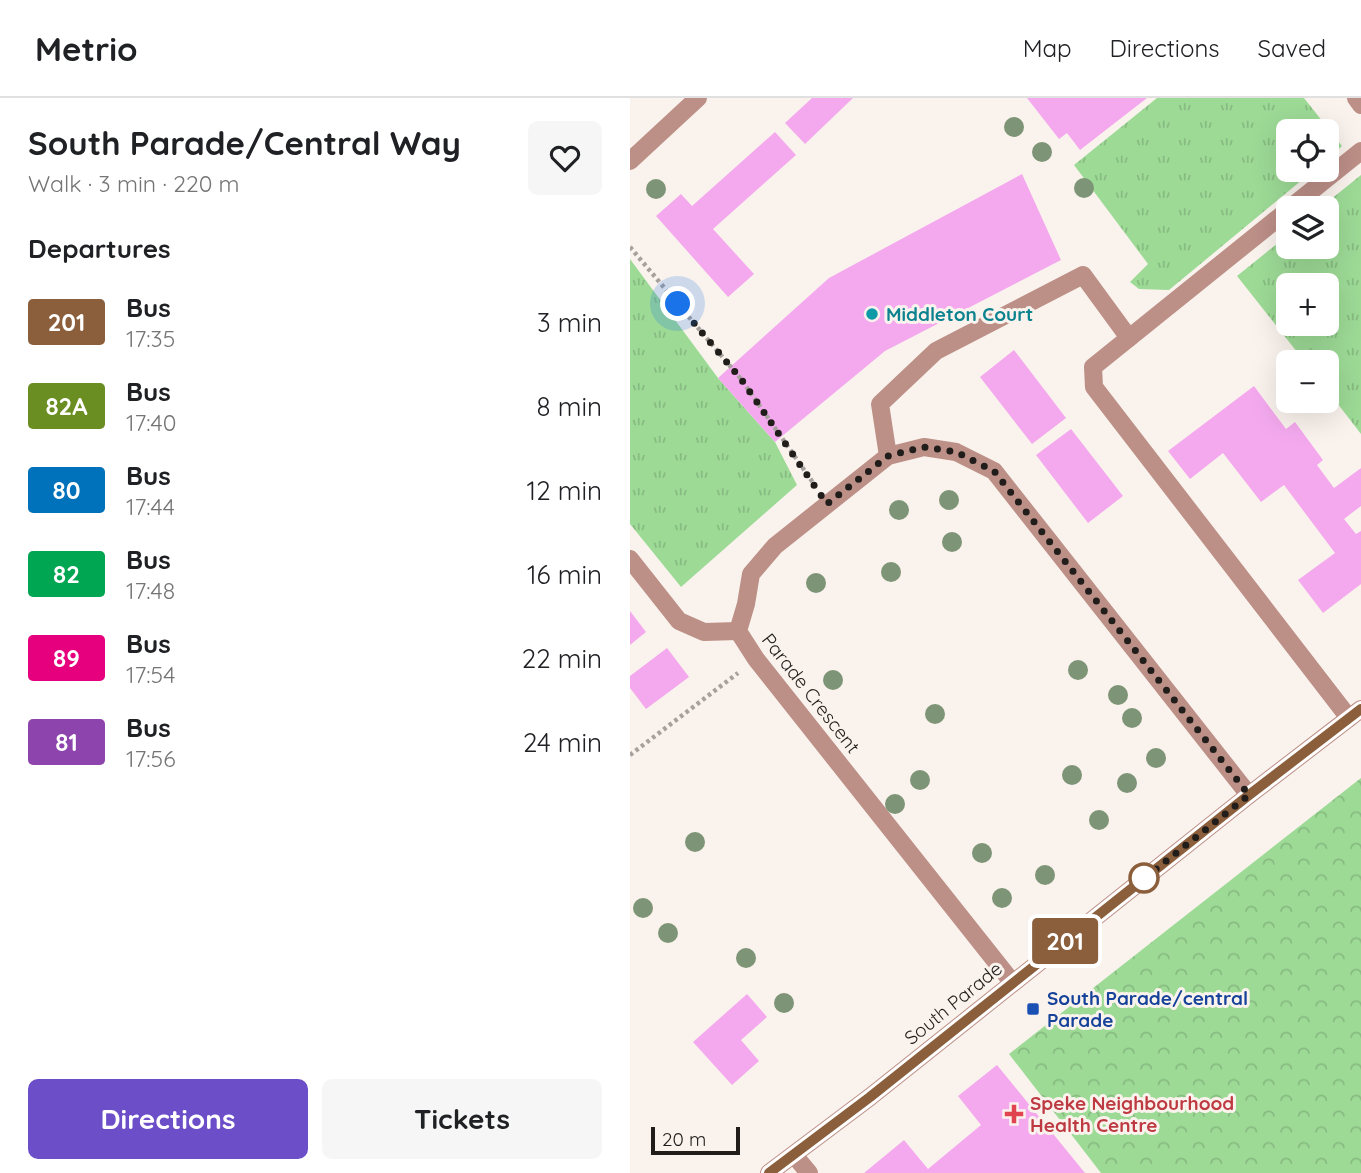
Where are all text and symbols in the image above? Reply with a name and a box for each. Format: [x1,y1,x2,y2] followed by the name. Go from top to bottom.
[35,28,138,69] text: Metrio
[1023,33,1072,63] text: Map
[1110,33,1220,63] text: Directions
[1258,33,1326,63] text: Saved
[1276,119,1339,413] map controls
[1276,119,1339,182] button: locate
[528,121,602,195] button: heart
[28,122,461,163] text: South Parade/Central Way
[28,169,240,198] text: Walk · 3 min · 220 m
[1276,196,1339,259] button: layers
[28,232,171,265] text: Departures
[1276,273,1339,336] button: +
[660,286,695,321] your location
[126,291,171,324] text: Bus
[886,302,1033,326] place label: Middleton Court
[537,306,602,339] text: 3 min
[864,306,880,322] marker: Middleton Court
[48,307,85,337] text: 201
[126,324,175,353] text: 17:35
[1276,350,1339,413] button: −
[126,375,171,408] text: Bus
[537,390,602,423] text: 8 min
[45,391,88,421] text: 82A
[126,408,176,437] text: 17:40
[126,459,171,492] text: Bus
[527,474,602,507] text: 12 min
[53,475,80,505] text: 80
[126,492,175,521] text: 17:44
[126,543,171,576] text: Bus
[527,558,602,591] text: 16 min
[53,559,80,589] text: 82
[126,576,175,605] text: 17:48
[126,627,171,660] text: Bus
[757,628,865,758] street label: Parade Crescent
[522,642,602,675] text: 22 min
[53,643,80,673] text: 89
[126,660,175,689] text: 17:54
[126,711,171,744] text: Bus
[523,726,602,759] text: 24 min
[55,727,78,757] text: 81
[126,744,176,773] text: 17:56
[1129,863,1159,893] unlabelled marker
[1025,918,1105,964] line badge: 201
[1046,926,1084,956] text: 201
[899,956,1007,1050] street label: South Parade
[1047,986,1248,1032] place label: South Parade/central Parade
[1025,1001,1041,1017] marker: South Parade/central Parade
[28,1079,308,1159] button: Directions
[322,1079,602,1159] button: Tickets
[1030,1091,1234,1137] place label: Speke Neighbourhood Health Centre
[1004,1104,1024,1124] marker: Speke Neighbourhood Health Centre
[651,1124,740,1156] scale bar
[662,1127,706,1151] text: 20 m

